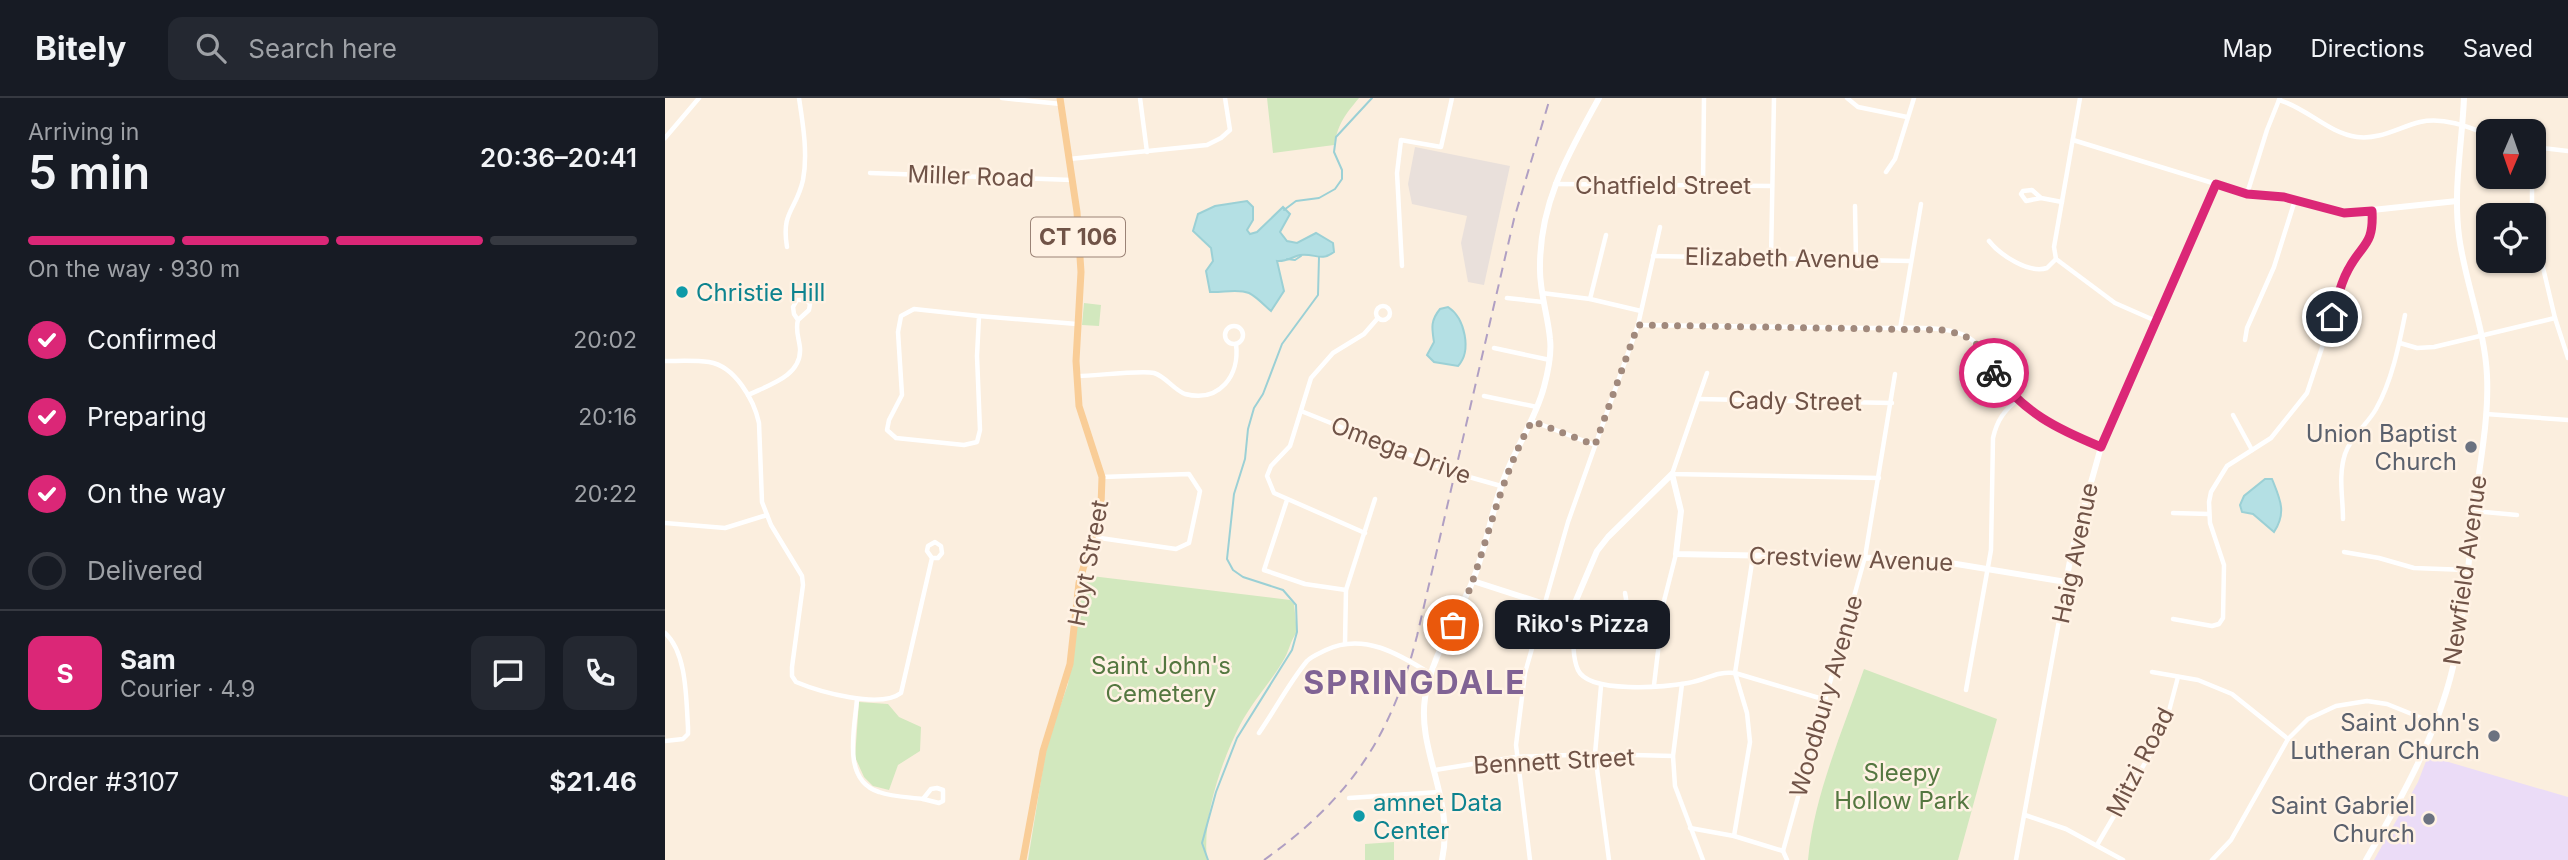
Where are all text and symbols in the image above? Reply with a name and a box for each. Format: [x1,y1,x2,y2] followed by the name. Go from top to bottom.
[168,17,658,80] search box
[35,28,126,68] text: Bitely
[192,29,230,67] icon: search
[248,33,397,64] text: Search here
[2223,34,2272,63] text: Map
[2310,34,2425,63] text: Directions
[2463,34,2533,63] text: Saved
[28,118,139,146] text: Arriving in
[2476,119,2546,189] north arrow
[2476,119,2546,273] map controls
[480,142,637,173] text: 20:36–20:41
[28,144,150,200] text: 5 min
[907,159,1035,193] street label: Miller Road
[1575,171,1751,200] street label: Chatfield Street
[2476,203,2546,273] button: locate
[1031,218,1125,256] road number: CT 106
[1684,242,1880,274] street label: Elizabeth Avenue
[28,255,240,283] text: On the way · 930 m
[696,278,825,307] place label: Christie Hill
[674,284,690,300] marker: Christie Hill
[2302,287,2362,347] pin
[2313,298,2351,336] icon: home
[28,321,66,359] icon: check
[87,324,217,355] text: Confirmed
[573,326,637,354] text: 20:02
[1959,338,2029,408] courier
[1975,354,2013,392] icon: bike
[1728,385,1862,417] street label: Cady Street
[28,398,66,436] icon: check
[87,401,207,432] text: Preparing
[578,403,637,431] text: 20:16
[1327,410,1475,490] street label: Omega Drive
[2306,419,2457,476] place label: Union Baptist Church
[2463,439,2479,455] marker: Union Baptist Church
[2437,473,2493,667] street label: Newfield Avenue
[28,475,66,513] icon: check
[87,478,226,509] text: On the way
[574,480,637,508] text: 20:22
[2046,480,2104,626] street label: Haig Avenue
[1062,497,1114,629] street label: Hoyt Street
[1748,541,1954,577] street label: Crestview Avenue
[87,555,203,586] text: Delivered
[1783,592,1869,800] street label: Woodbury Avenue
[1423,595,1483,655] pin
[1495,601,1670,650] callout: Riko's Pizza
[1434,606,1472,644] icon: bag
[1516,610,1649,638] text: Riko's Pizza
[471,636,545,710] button: chat
[563,636,637,710] button: phone
[120,644,176,675] text: Sam
[1091,651,1231,708] park label: Saint John's Cemetery
[56,658,74,689] text: S
[1303,663,1527,702] district label: SPRINGDALE
[120,675,255,703] text: Courier · 4.9
[2100,702,2180,822] street label: Mitzi Road
[2290,708,2480,765] place label: Saint John's Lutheran Church
[2486,728,2502,744] marker: Saint John's Lutheran Church
[1473,742,1636,780] street label: Bennett Street
[1834,758,1970,815] park label: Sleepy Hollow Park
[28,766,179,797] text: Order #3107
[549,766,637,797] text: $21.46
[1373,788,1503,845] place label: amnet Data Center
[2270,791,2415,848] place label: Saint Gabriel Church
[1351,808,1367,824] marker: amnet Data Center
[2421,811,2437,827] marker: Saint Gabriel Church

